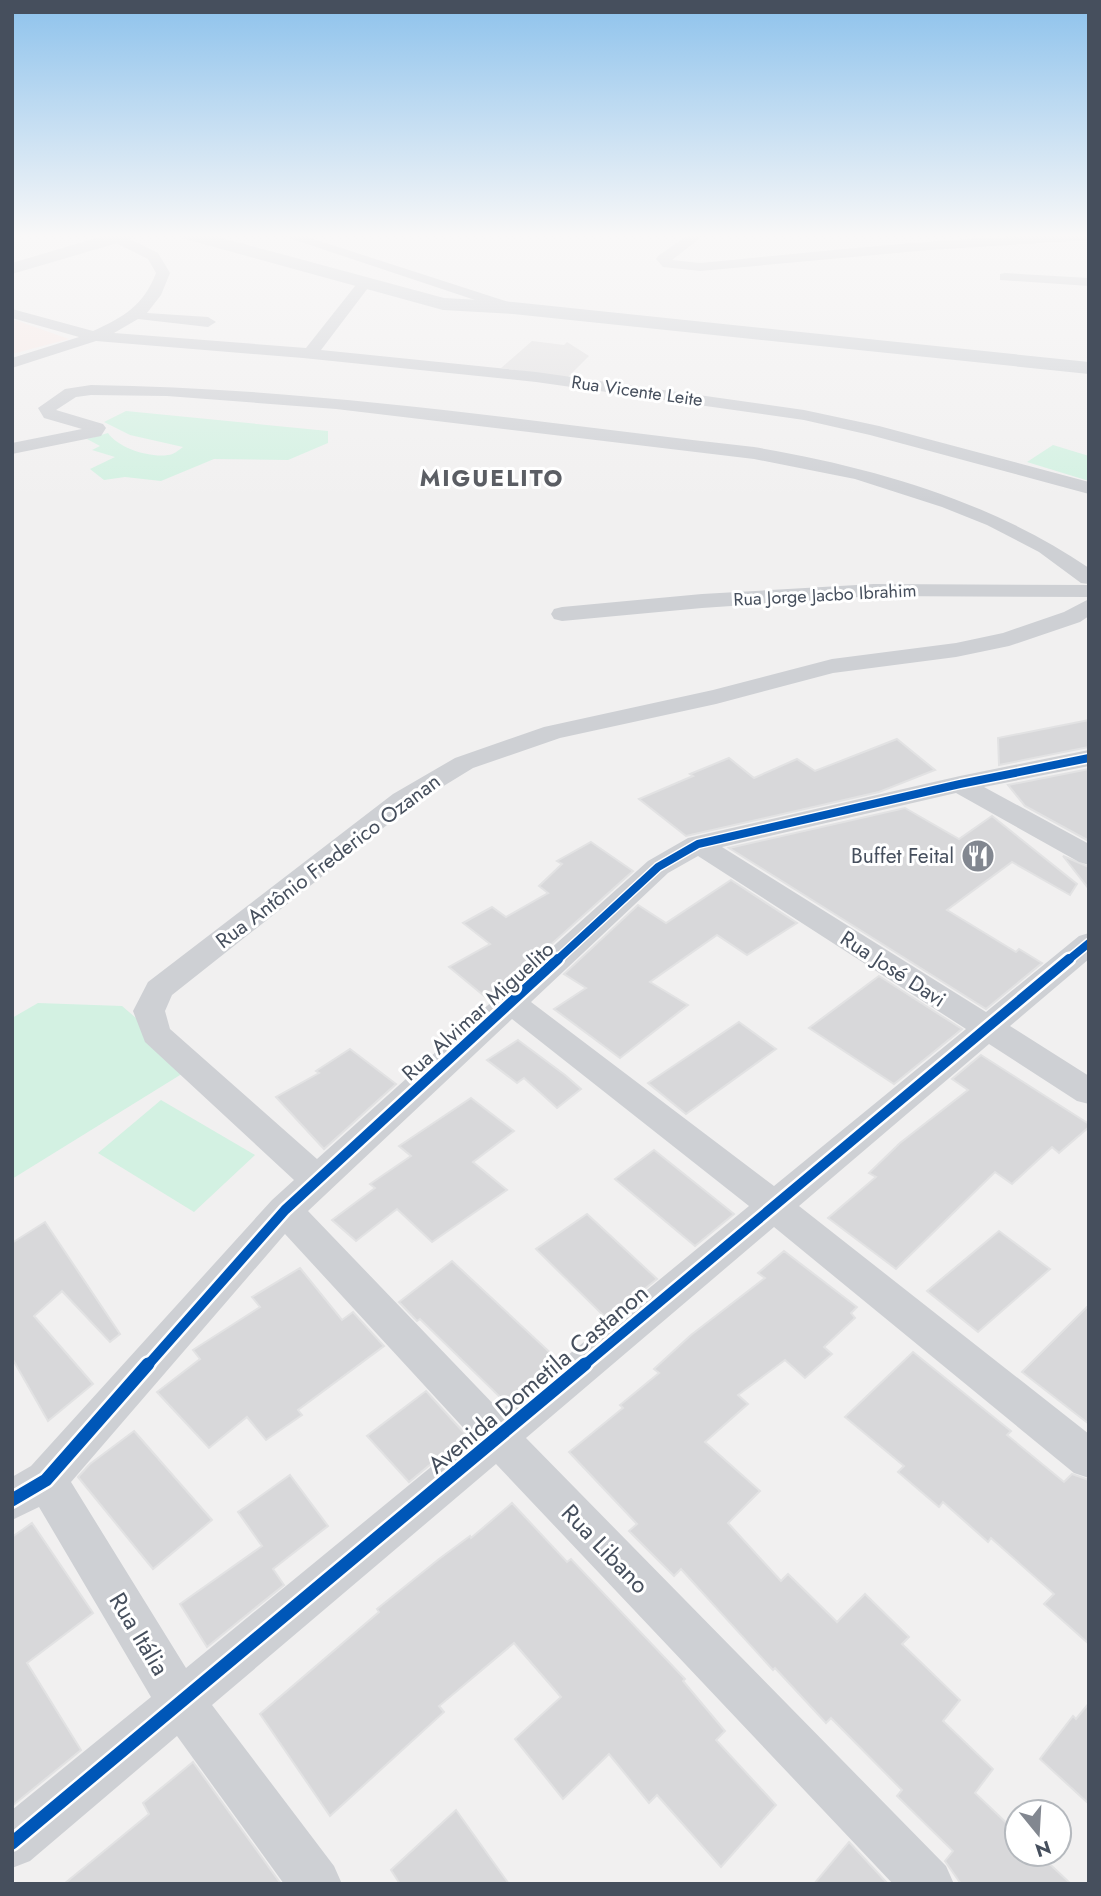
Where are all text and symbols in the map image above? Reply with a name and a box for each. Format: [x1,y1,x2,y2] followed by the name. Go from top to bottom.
[570,369,704,413] street label: Rua Vicente Leite
[420,461,564,495] district label: MIGUELITO
[733,577,917,613] street label: Rua Jorge Jacbo Ibrahim
[209,766,447,956] street label: Rua Antônio Frederico Ozanan
[959,837,997,875] restaurant icon: Buffet Feital
[851,841,954,871] place label: Buffet Feital
[834,924,952,1014] street label: Rua José Davi
[395,934,561,1088] street label: Rua Alvimar Miguelito
[420,1276,656,1482] street label: Avenida Dometila Castanon
[554,1496,657,1601] street label: Rua Libano
[101,1586,178,1682] street label: Rua Itália
[1003,1798,1073,1868] north arrow
[1032,1834,1054,1864] text: N

